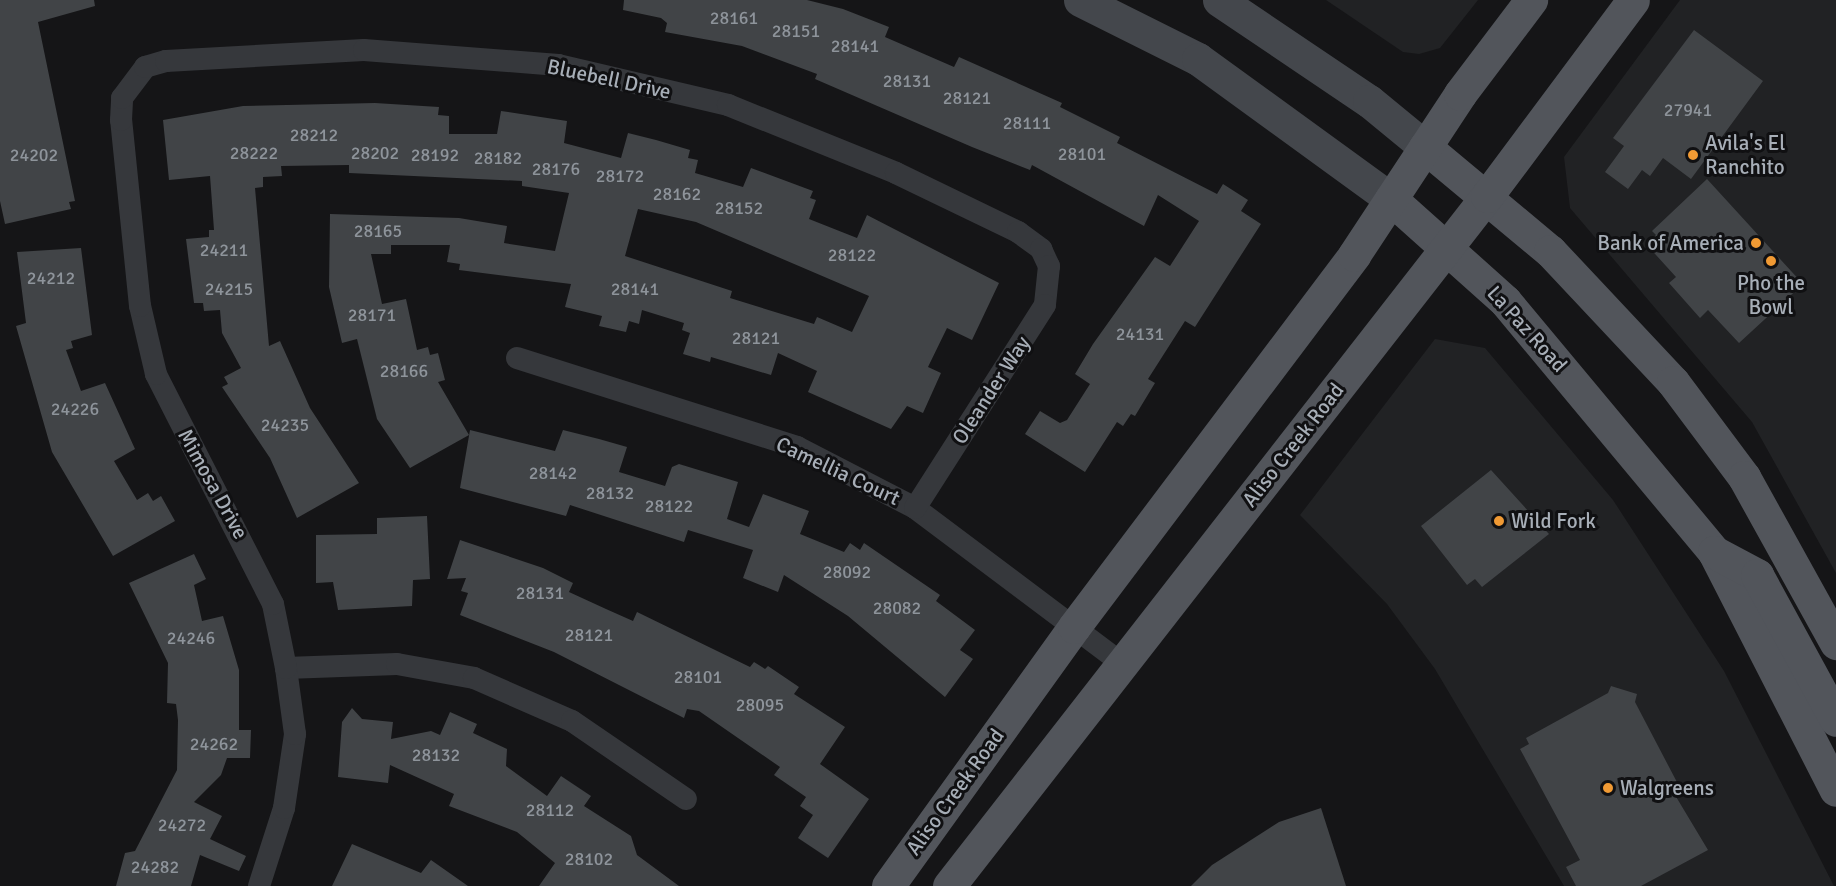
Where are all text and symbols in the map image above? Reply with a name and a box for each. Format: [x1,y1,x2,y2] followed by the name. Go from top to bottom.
[710,7,758,29] house number: 28161
[772,20,820,42] house number: 28151
[831,35,879,57] house number: 28141
[545,54,673,104] street label: Bluebell Drive
[883,70,931,92] house number: 28131
[943,87,991,109] house number: 28121
[1664,99,1712,121] house number: 27941
[1003,112,1051,134] house number: 28111
[290,124,338,146] house number: 28212
[1705,130,1786,180] place label: Avila's El Ranchito
[230,142,278,164] house number: 28222
[351,142,399,164] house number: 28202
[1058,143,1106,165] house number: 28101
[10,144,58,166] house number: 24202
[411,144,459,166] house number: 28192
[474,147,522,169] house number: 28182
[1686,148,1700,162] marker: Avila's El Ranchito
[532,158,580,180] house number: 28176
[596,165,644,187] house number: 28172
[653,183,701,205] house number: 28162
[715,197,763,219] house number: 28152
[354,220,402,242] house number: 28165
[1597,230,1744,256] place label: Bank of America
[1749,236,1763,250] marker: Bank of America
[200,239,248,261] house number: 24211
[828,244,876,266] house number: 28122
[1764,254,1778,268] marker: Pho the Bowl
[27,267,75,289] house number: 24212
[1737,270,1805,320] place label: Pho the Bowl
[205,278,253,300] house number: 24215
[611,278,659,300] house number: 28141
[1482,281,1572,377] street label: La Paz Road
[348,304,396,326] house number: 28171
[1116,323,1164,345] house number: 24131
[732,327,780,349] house number: 28121
[947,331,1035,449] street label: Oleander Way
[380,360,428,382] house number: 28166
[1237,378,1349,512] street label: Aliso Creek Road
[51,398,99,420] house number: 24226
[261,414,309,436] house number: 24235
[172,425,254,543] street label: Mimosa Drive
[772,431,904,511] street label: Camellia Court
[529,462,577,484] house number: 28142
[586,482,634,504] house number: 28132
[645,495,693,517] house number: 28122
[1511,508,1596,534] place label: Wild Fork
[1492,514,1506,528] marker: Wild Fork
[823,561,871,583] house number: 28092
[516,582,564,604] house number: 28131
[873,597,921,619] house number: 28082
[565,624,613,646] house number: 28121
[167,627,215,649] house number: 24246
[674,666,722,688] house number: 28101
[736,694,784,716] house number: 28095
[901,724,1009,860] street label: Aliso Creek Road
[190,733,238,755] house number: 24262
[412,744,460,766] house number: 28132
[1620,775,1714,801] place label: Walgreens
[1601,781,1615,795] marker: Walgreens
[526,799,574,821] house number: 28112
[158,814,206,836] house number: 24272
[565,848,613,870] house number: 28102
[131,856,179,878] house number: 24282

